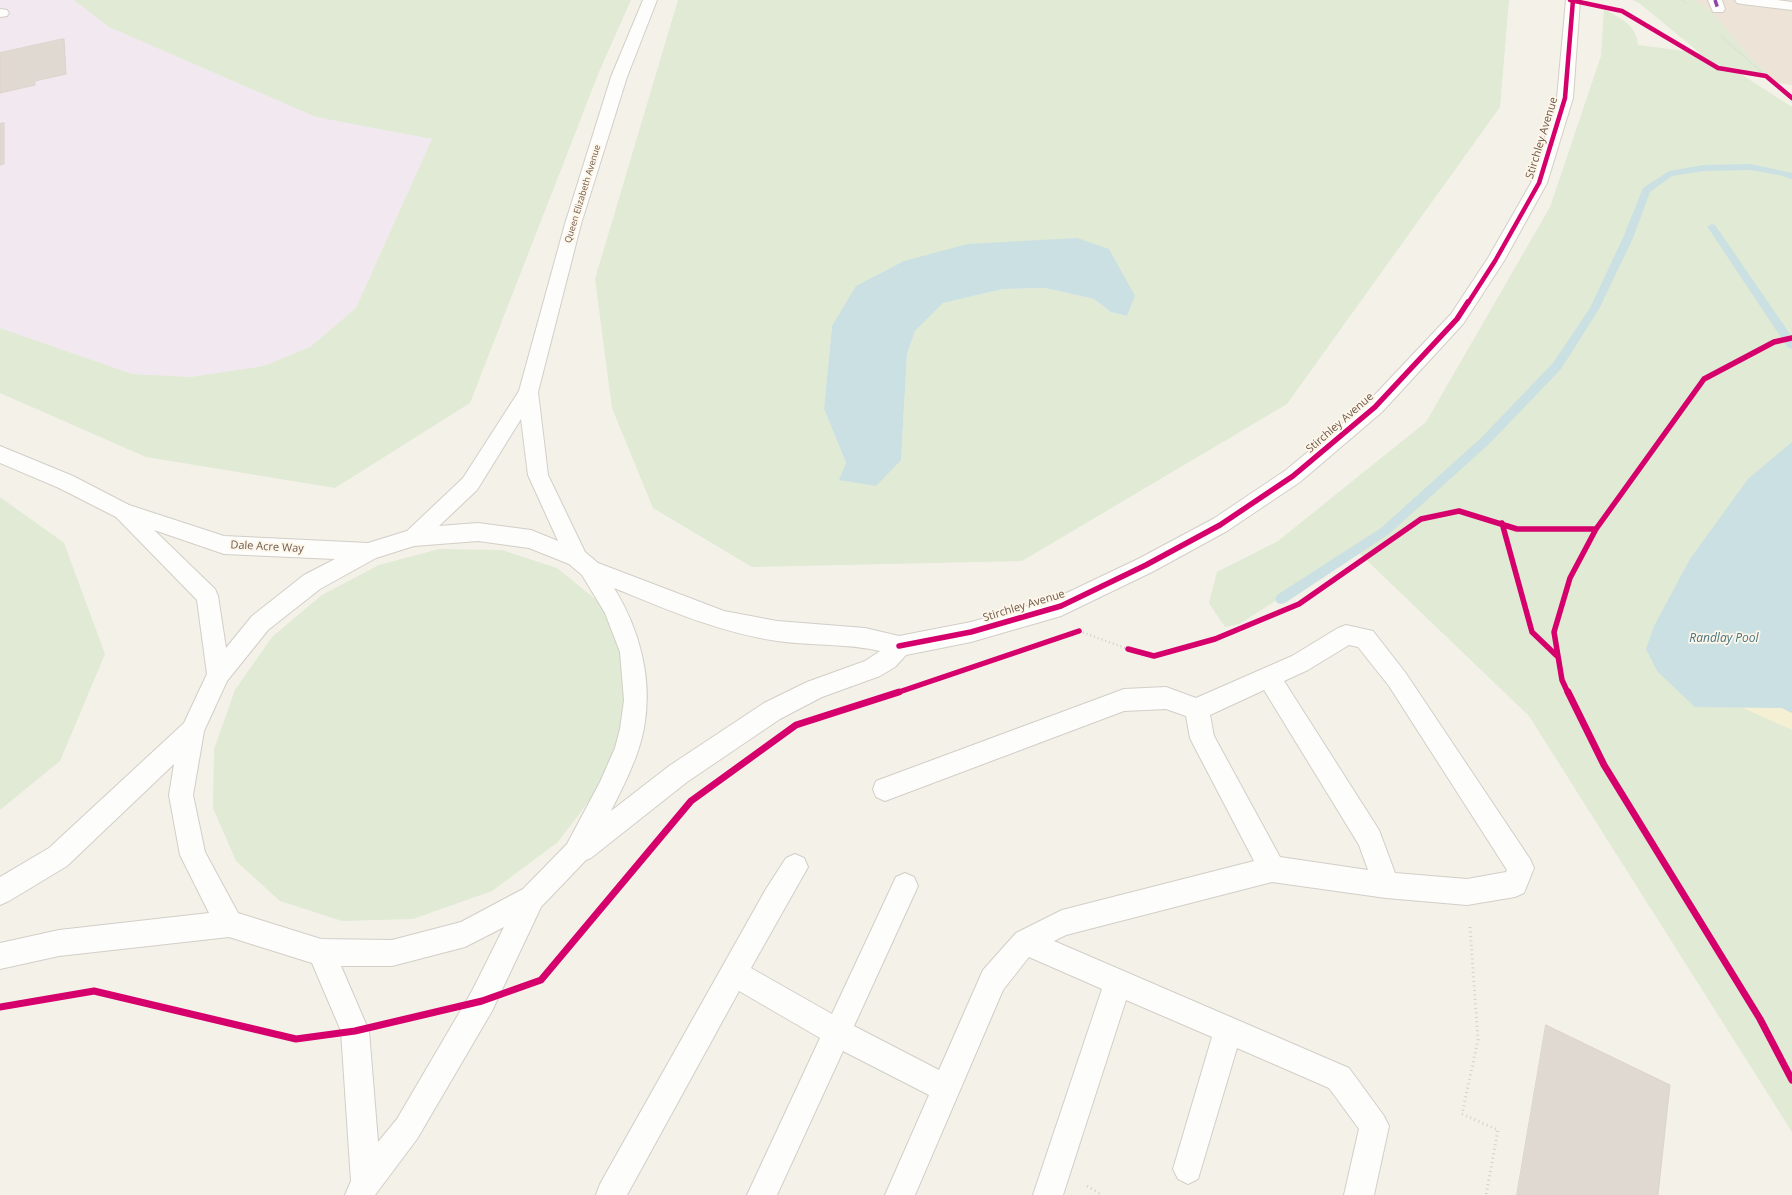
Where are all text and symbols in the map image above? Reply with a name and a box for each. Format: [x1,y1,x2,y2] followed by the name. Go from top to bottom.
[1523,95,1561,181] street label: Stirchley Avenue
[563,144,603,244] street label: Queen Elizabeth Avenue
[1304,390,1376,456] street label: Stirchley Avenue
[230,538,304,556] street label: Dale Acre Way
[981,587,1067,625] street label: Stirchley Avenue
[1689,632,1759,646] water label: Randlay Pool

